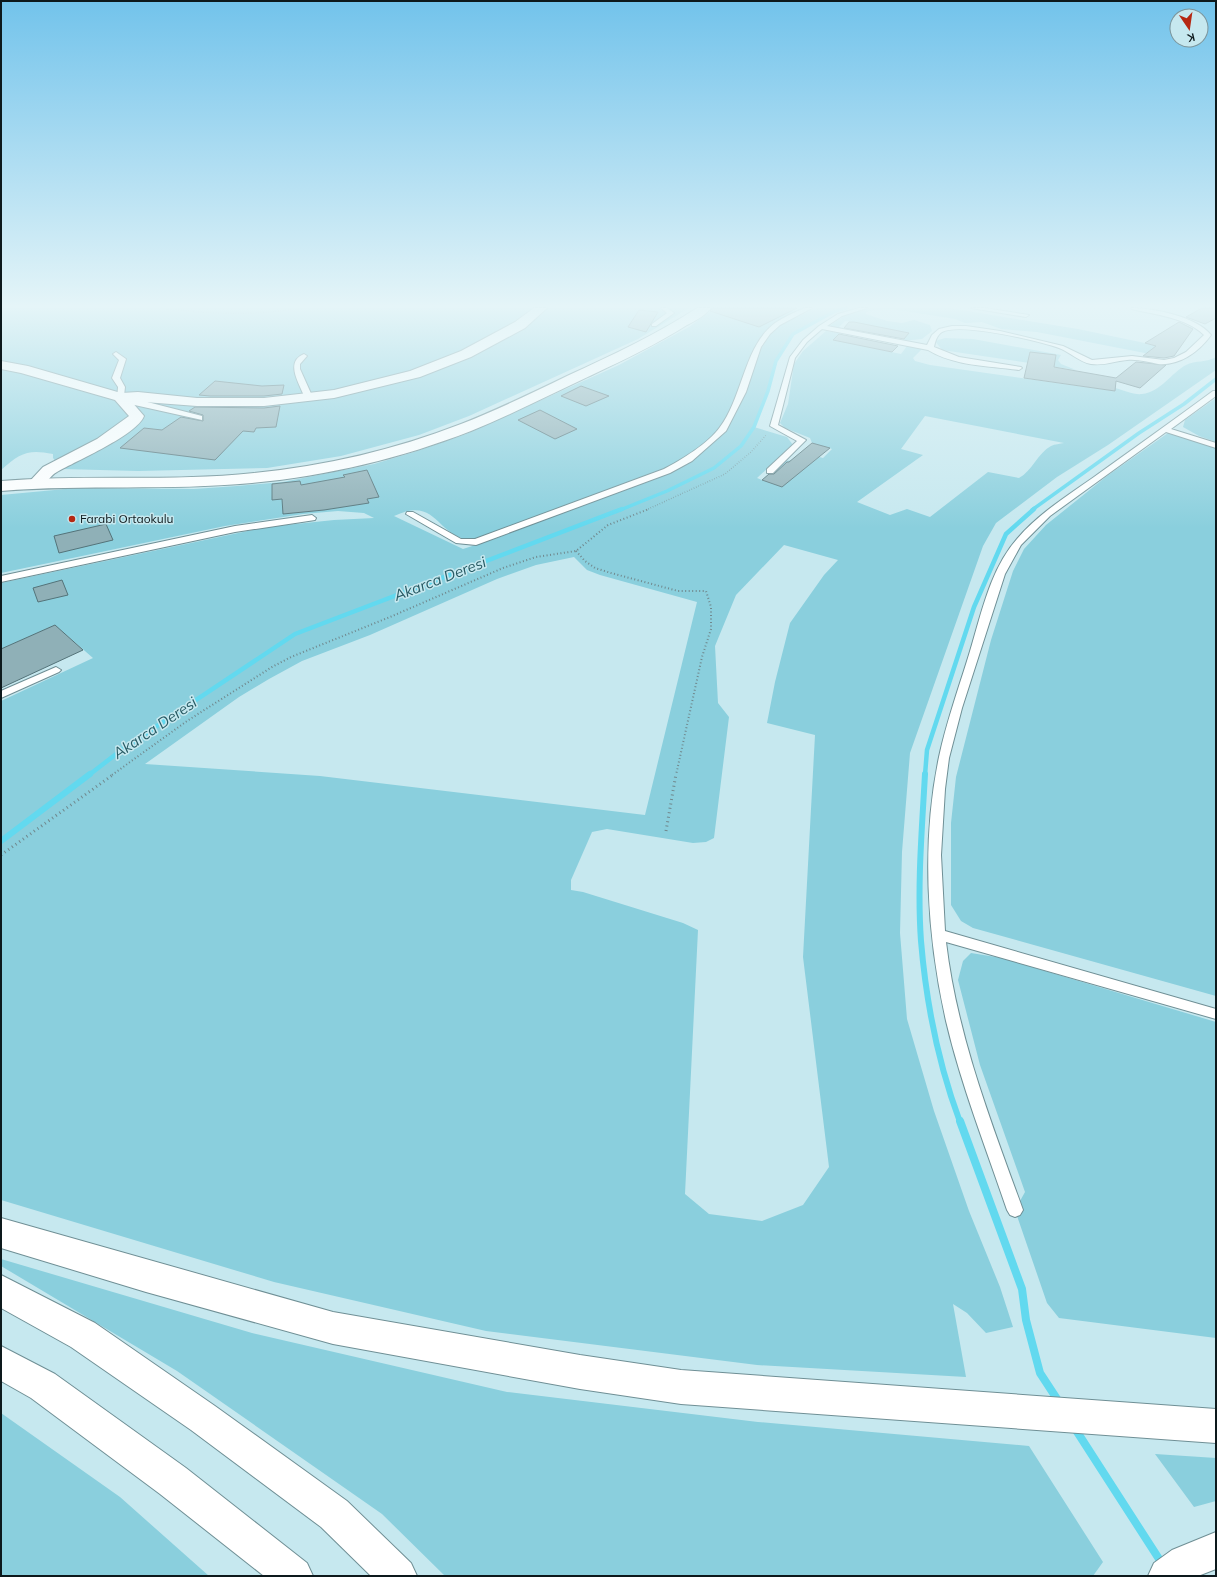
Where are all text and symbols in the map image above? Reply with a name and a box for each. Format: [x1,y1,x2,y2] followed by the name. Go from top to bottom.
[1169,8,1209,48] north arrow
[1185,30,1196,46] text: K
[80,511,173,526] place label: Farabi Ortaokulu
[67,514,77,524] marker: Farabi Ortaokulu
[390,552,489,605] water label: Akarca Deresi
[108,692,201,763] water label: Akarca Deresi

